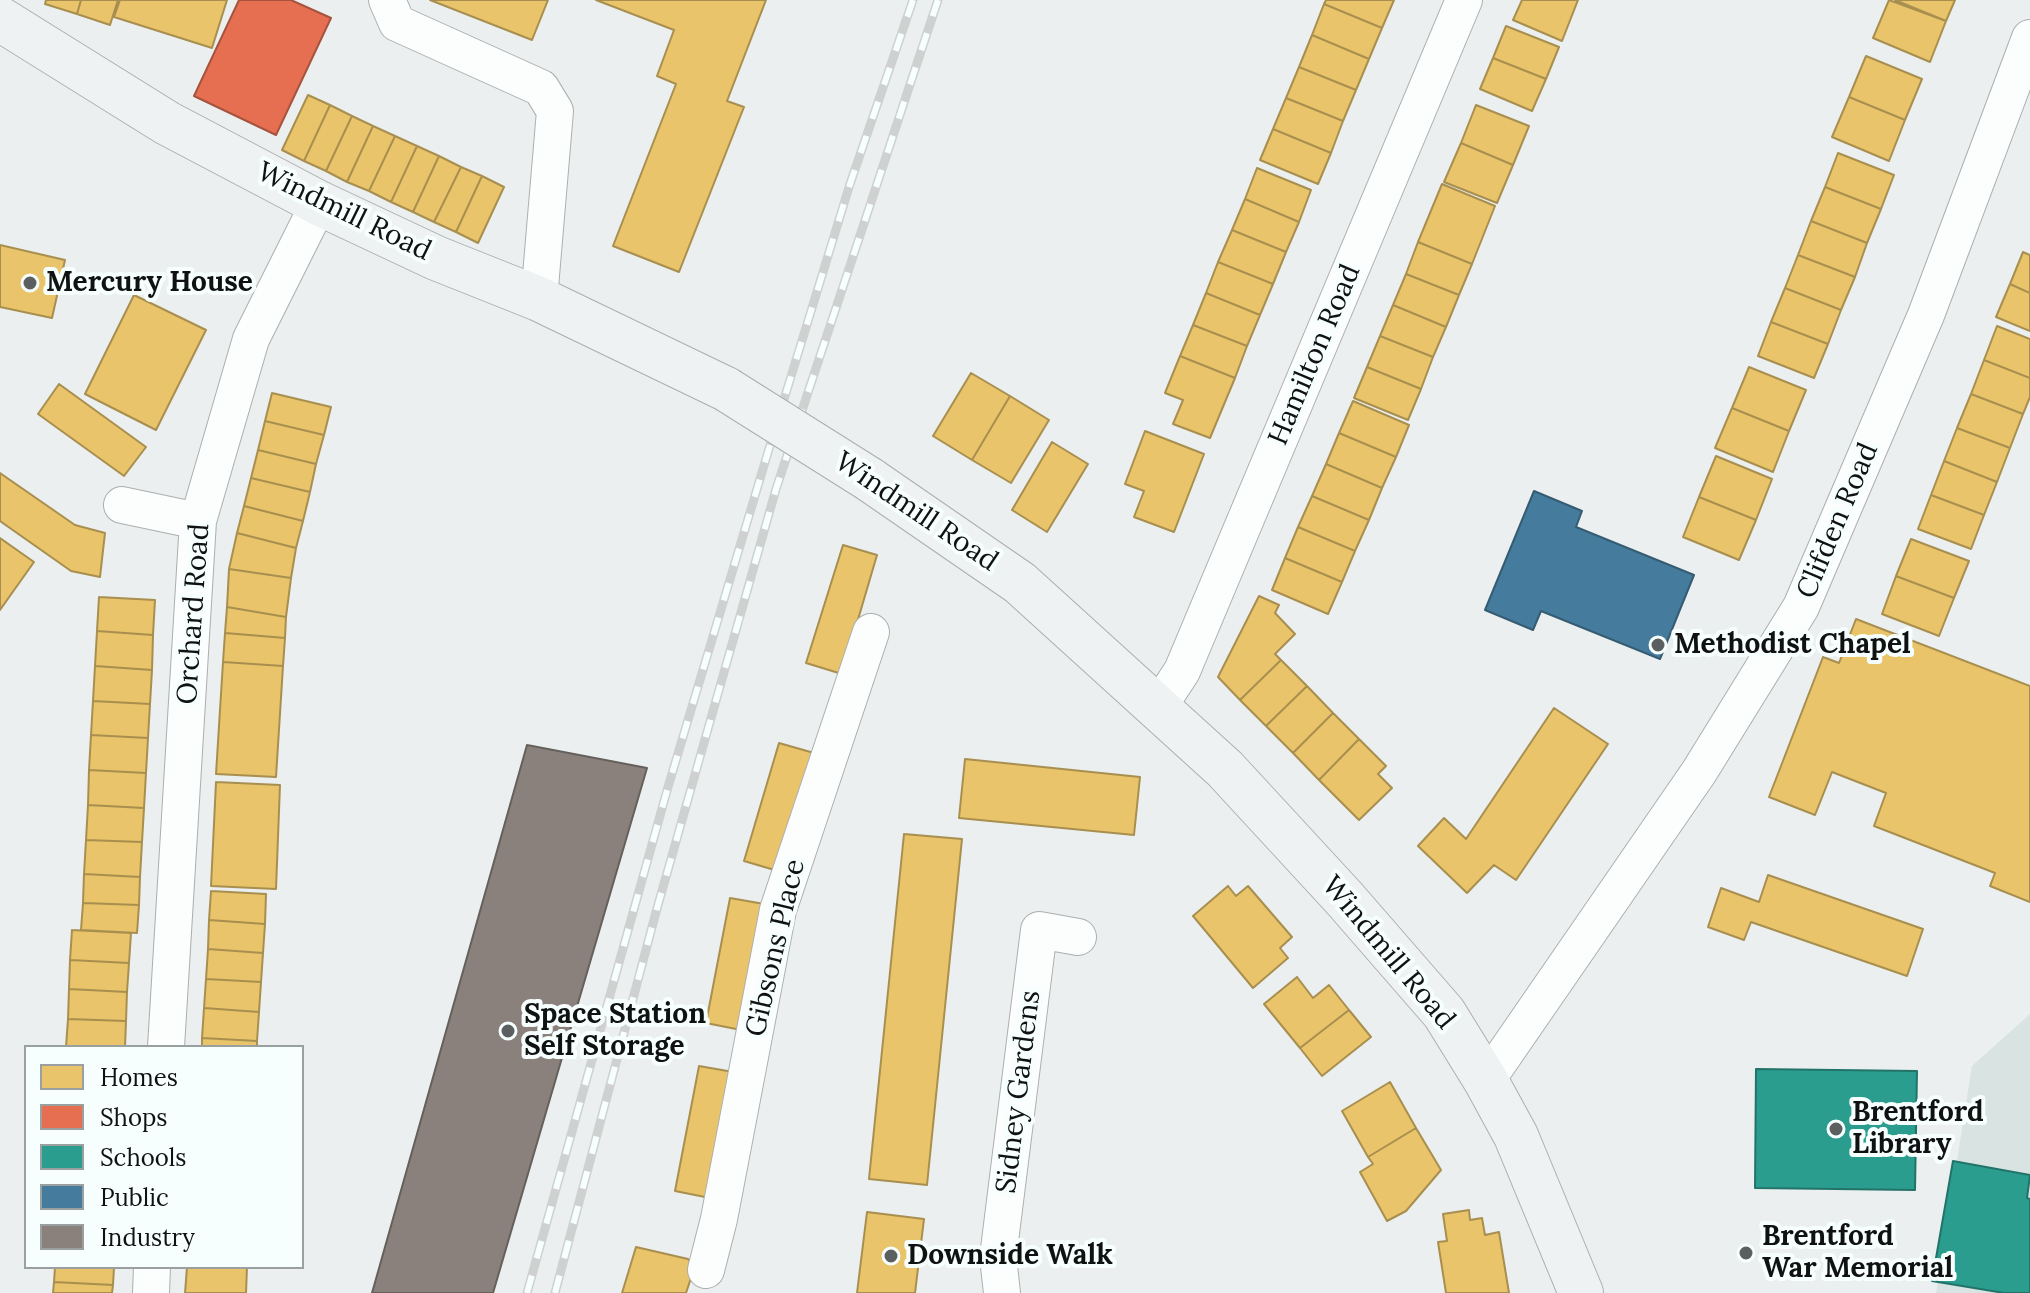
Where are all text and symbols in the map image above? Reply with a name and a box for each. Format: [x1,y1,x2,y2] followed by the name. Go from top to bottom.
[251,155,437,269] street label: Windmill Road
[1262,260,1368,450] street label: Hamilton Road
[46,266,253,300] place label: Mercury House
[21,274,39,292] marker: Mercury House
[1790,438,1886,604] street label: Clifden Road
[828,445,1004,579] street label: Windmill Road
[171,522,217,706] street label: Orchard Road
[1674,628,1911,662] place label: Methodist Chapel
[1649,636,1667,654] marker: Methodist Chapel
[739,856,813,1040] street label: Gibsons Place
[1314,870,1462,1036] street label: Windmill Road
[990,989,1048,1195] street label: Sidney Gardens
[524,998,706,1064] place label: Space Station Self Storage
[499,1022,517,1040] marker: Space Station Self Storage
[24,1045,304,1269] legend
[100,1062,178,1093] text: Homes
[1852,1096,1984,1162] place label: Brentford Library
[100,1102,167,1133] text: Shops
[1827,1120,1845,1138] marker: Brentford Library
[100,1142,186,1173] text: Schools
[100,1182,169,1213] text: Public
[1762,1220,1953,1286] place label: Brentford War Memorial
[100,1222,195,1253] text: Industry
[907,1239,1113,1273] place label: Downside Walk
[1737,1244,1755,1262] marker: Brentford War Memorial
[882,1247,900,1265] marker: Downside Walk

